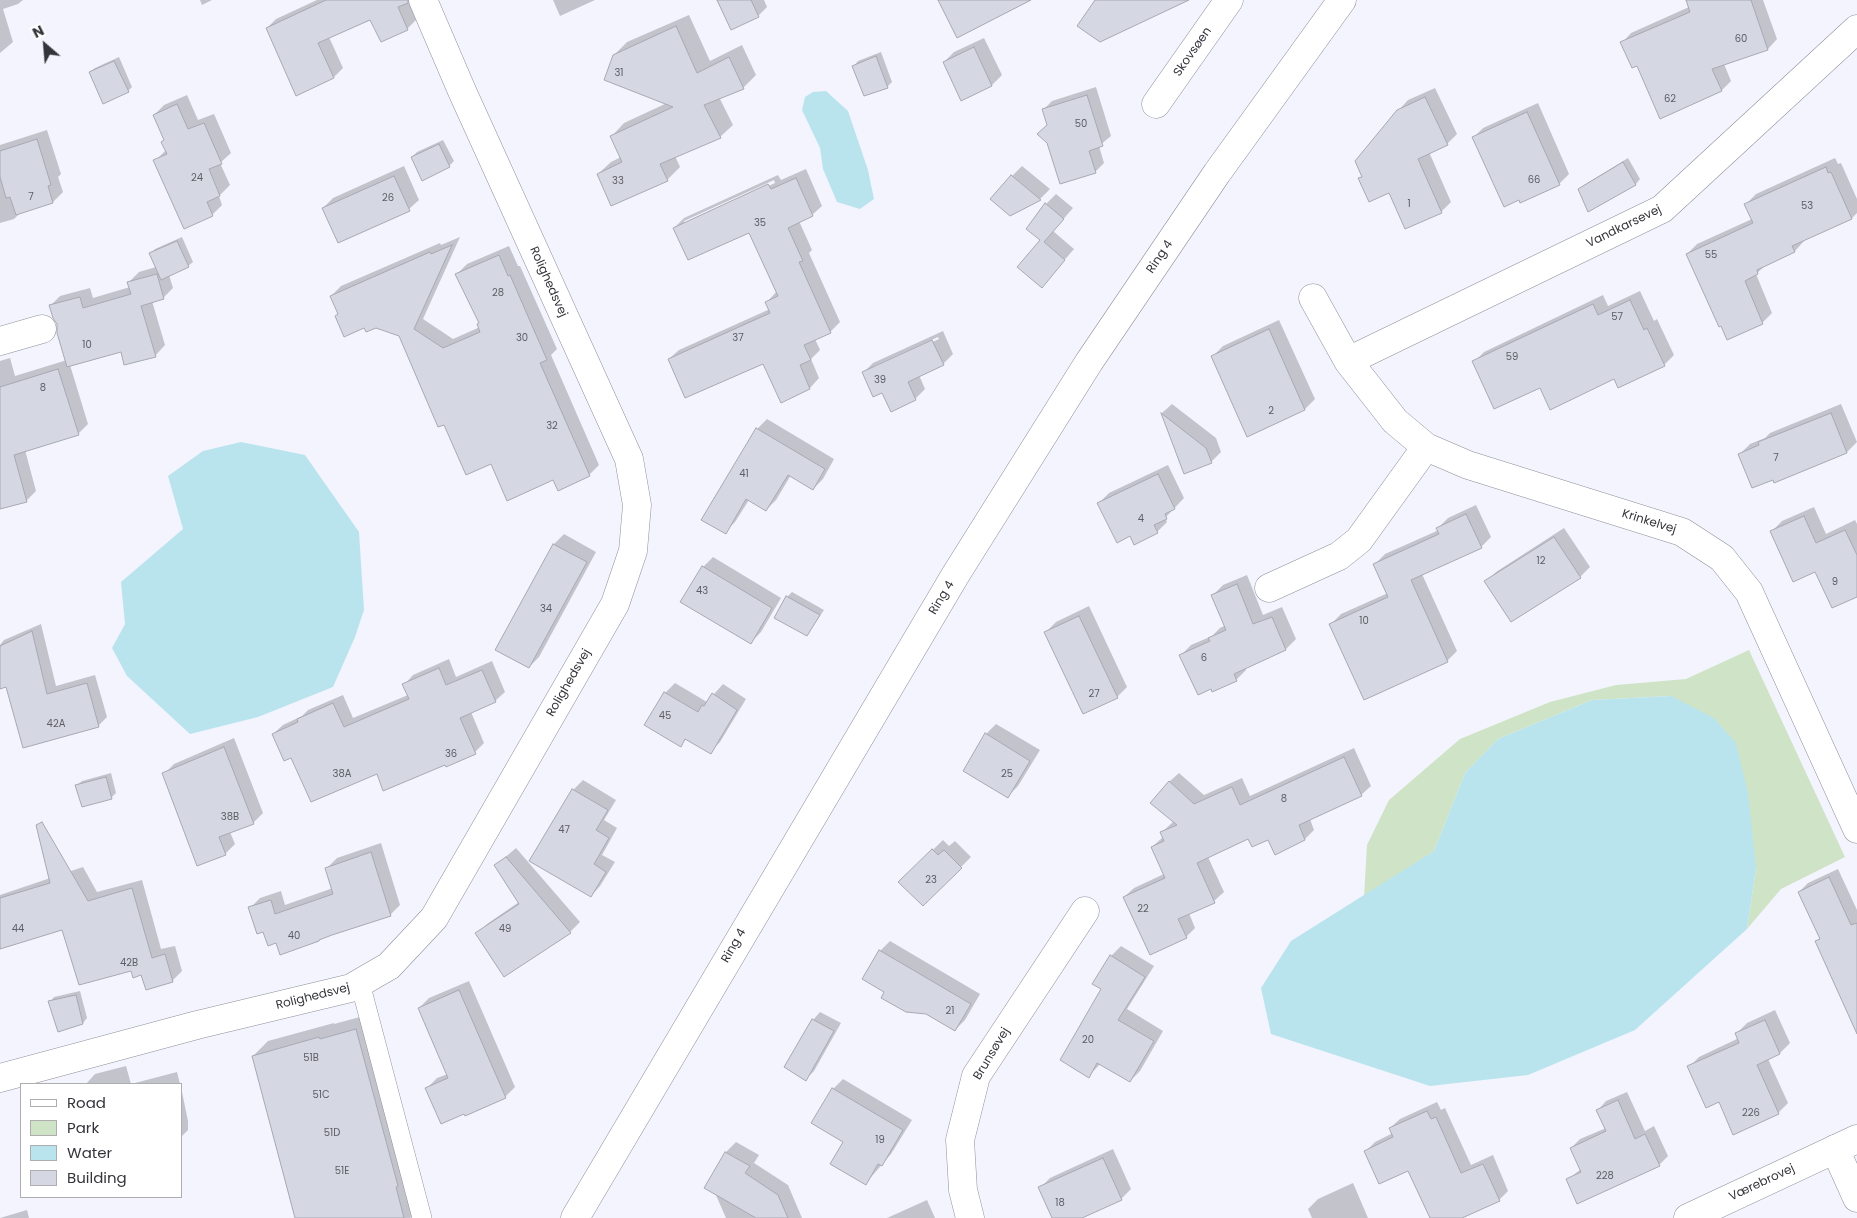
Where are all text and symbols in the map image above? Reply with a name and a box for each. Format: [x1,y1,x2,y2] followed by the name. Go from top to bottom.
[20,20,70,70] north arrow
[29,20,47,43] text: N
[1171,25,1215,79] street label: Skovsøen
[1735,33,1747,45] house number: 60
[614,67,624,79] house number: 31
[1664,93,1676,105] house number: 62
[1075,118,1087,130] house number: 50
[191,172,203,184] house number: 24
[1528,174,1540,186] house number: 66
[612,175,624,187] house number: 33
[28,191,34,203] house number: 7
[382,192,394,204] house number: 26
[1407,198,1411,210] house number: 1
[1801,200,1813,212] house number: 53
[1584,203,1664,251] street label: Vandkarsevej
[754,217,766,229] house number: 35
[1144,238,1176,276] street label: Ring 4
[526,245,570,319] street label: Rolighedsvej
[1705,249,1717,261] house number: 55
[492,287,504,299] house number: 28
[1611,311,1623,323] house number: 57
[516,332,528,344] house number: 30
[732,332,744,344] house number: 37
[82,339,92,351] house number: 10
[1506,351,1518,363] house number: 59
[874,374,886,386] house number: 39
[40,382,46,394] house number: 8
[1268,405,1274,417] house number: 2
[546,420,558,432] house number: 32
[1773,452,1779,464] house number: 7
[739,468,749,480] house number: 41
[1620,507,1678,537] street label: Krinkelvej
[1138,513,1144,525] house number: 4
[1537,555,1545,567] house number: 12
[1832,576,1838,588] house number: 9
[926,579,958,617] street label: Ring 4
[696,585,708,597] house number: 43
[540,603,552,615] house number: 34
[1359,615,1369,627] house number: 10
[544,647,594,719] street label: Rolighedsvej
[1201,652,1207,664] house number: 6
[1088,688,1100,700] house number: 27
[659,710,671,722] house number: 45
[47,718,65,730] house number: 42A
[445,748,457,760] house number: 36
[333,768,351,780] house number: 38A
[1001,768,1013,780] house number: 25
[1281,793,1287,805] house number: 8
[221,811,239,823] house number: 38B
[558,824,570,836] house number: 47
[925,874,937,886] house number: 23
[1137,903,1149,915] house number: 22
[12,923,24,935] house number: 44
[499,923,511,935] house number: 49
[719,926,749,966] street label: Ring 4
[288,930,300,942] house number: 40
[120,957,138,969] house number: 42B
[275,981,351,1013] street label: Rolighedsvej
[946,1005,954,1017] house number: 21
[971,1025,1013,1083] street label: Brunsøvej
[1082,1034,1094,1046] house number: 20
[303,1052,319,1064] house number: 51B
[20,1083,182,1198] legend
[312,1089,330,1101] house number: 51C
[67,1092,106,1113] text: Road
[1742,1107,1760,1119] house number: 226
[67,1117,99,1138] text: Park
[324,1127,340,1139] house number: 51D
[875,1134,885,1146] house number: 19
[67,1142,112,1163] text: Water
[1727,1162,1797,1204] street label: Værebrovej
[335,1165,349,1177] house number: 51E
[67,1167,127,1188] text: Building
[1596,1170,1614,1182] house number: 228
[1055,1197,1065,1209] house number: 18

